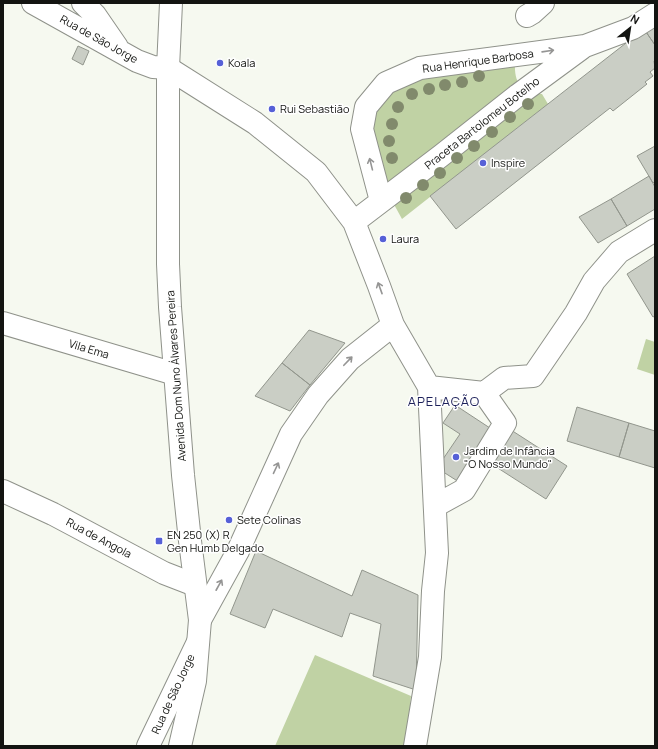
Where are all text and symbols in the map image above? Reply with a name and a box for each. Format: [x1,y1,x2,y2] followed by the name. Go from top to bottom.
[610,8,650,48] north arrow
[628,10,643,27] text: N
[58,11,141,66] street label: Rua de São Jorge
[421,45,534,76] street label: Rua Henrique Barbosa
[541,47,554,55] one-way arrow
[228,55,255,70] place label: Koala
[215,58,225,68] marker: Koala
[421,73,543,172] street label: Praceta Bartolomeu Botelho
[280,101,350,116] place label: Rui Sebastião
[267,104,277,114] marker: Rui Sebastião
[491,155,526,170] place label: Inspire
[366,158,374,171] one-way arrow
[478,158,488,168] marker: Inspire
[391,231,419,246] place label: Laura
[378,234,388,244] marker: Laura
[376,281,383,294] one-way arrow
[162,290,189,462] street label: Avenida Dom Nuno Álvares Pereira
[67,335,111,362] street label: Vila Ema
[343,357,352,367] one-way arrow
[408,392,480,410] district label: APELAÇÃO
[464,443,555,471] place label: Jardim de Infância "O Nosso Mundo"
[451,452,461,462] marker: Jardim de Infância "O Nosso Mundo"
[273,463,280,475] one-way arrow
[237,512,301,527] place label: Sete Colinas
[64,514,135,561] street label: Rua de Angola
[224,515,234,525] marker: Sete Colinas
[167,527,264,555] place label: EN 250 (X) R Gen Humb Delgado
[154,536,164,546] marker: EN 250 (X) R Gen Humb Delgado
[216,579,223,591] one-way arrow
[147,651,198,736] street label: Rua de São Jorge

